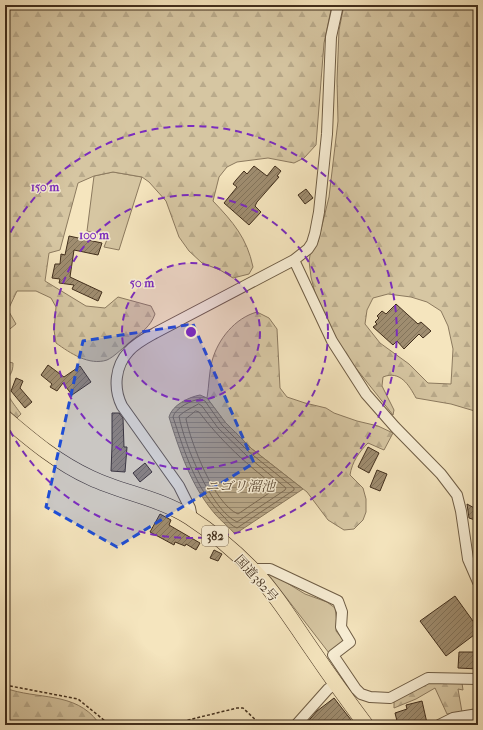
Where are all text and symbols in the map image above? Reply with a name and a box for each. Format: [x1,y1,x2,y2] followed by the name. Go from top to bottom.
[31,180,60,194] text: 150 m
[79,228,110,242] text: 100 m
[130,276,155,290] text: 50 m
[184,325,198,339] centre of rings
[205,478,277,495] water label: ニゴリ溜池
[202,526,228,546] road number: 382
[232,552,281,605] street label: 国道382号

